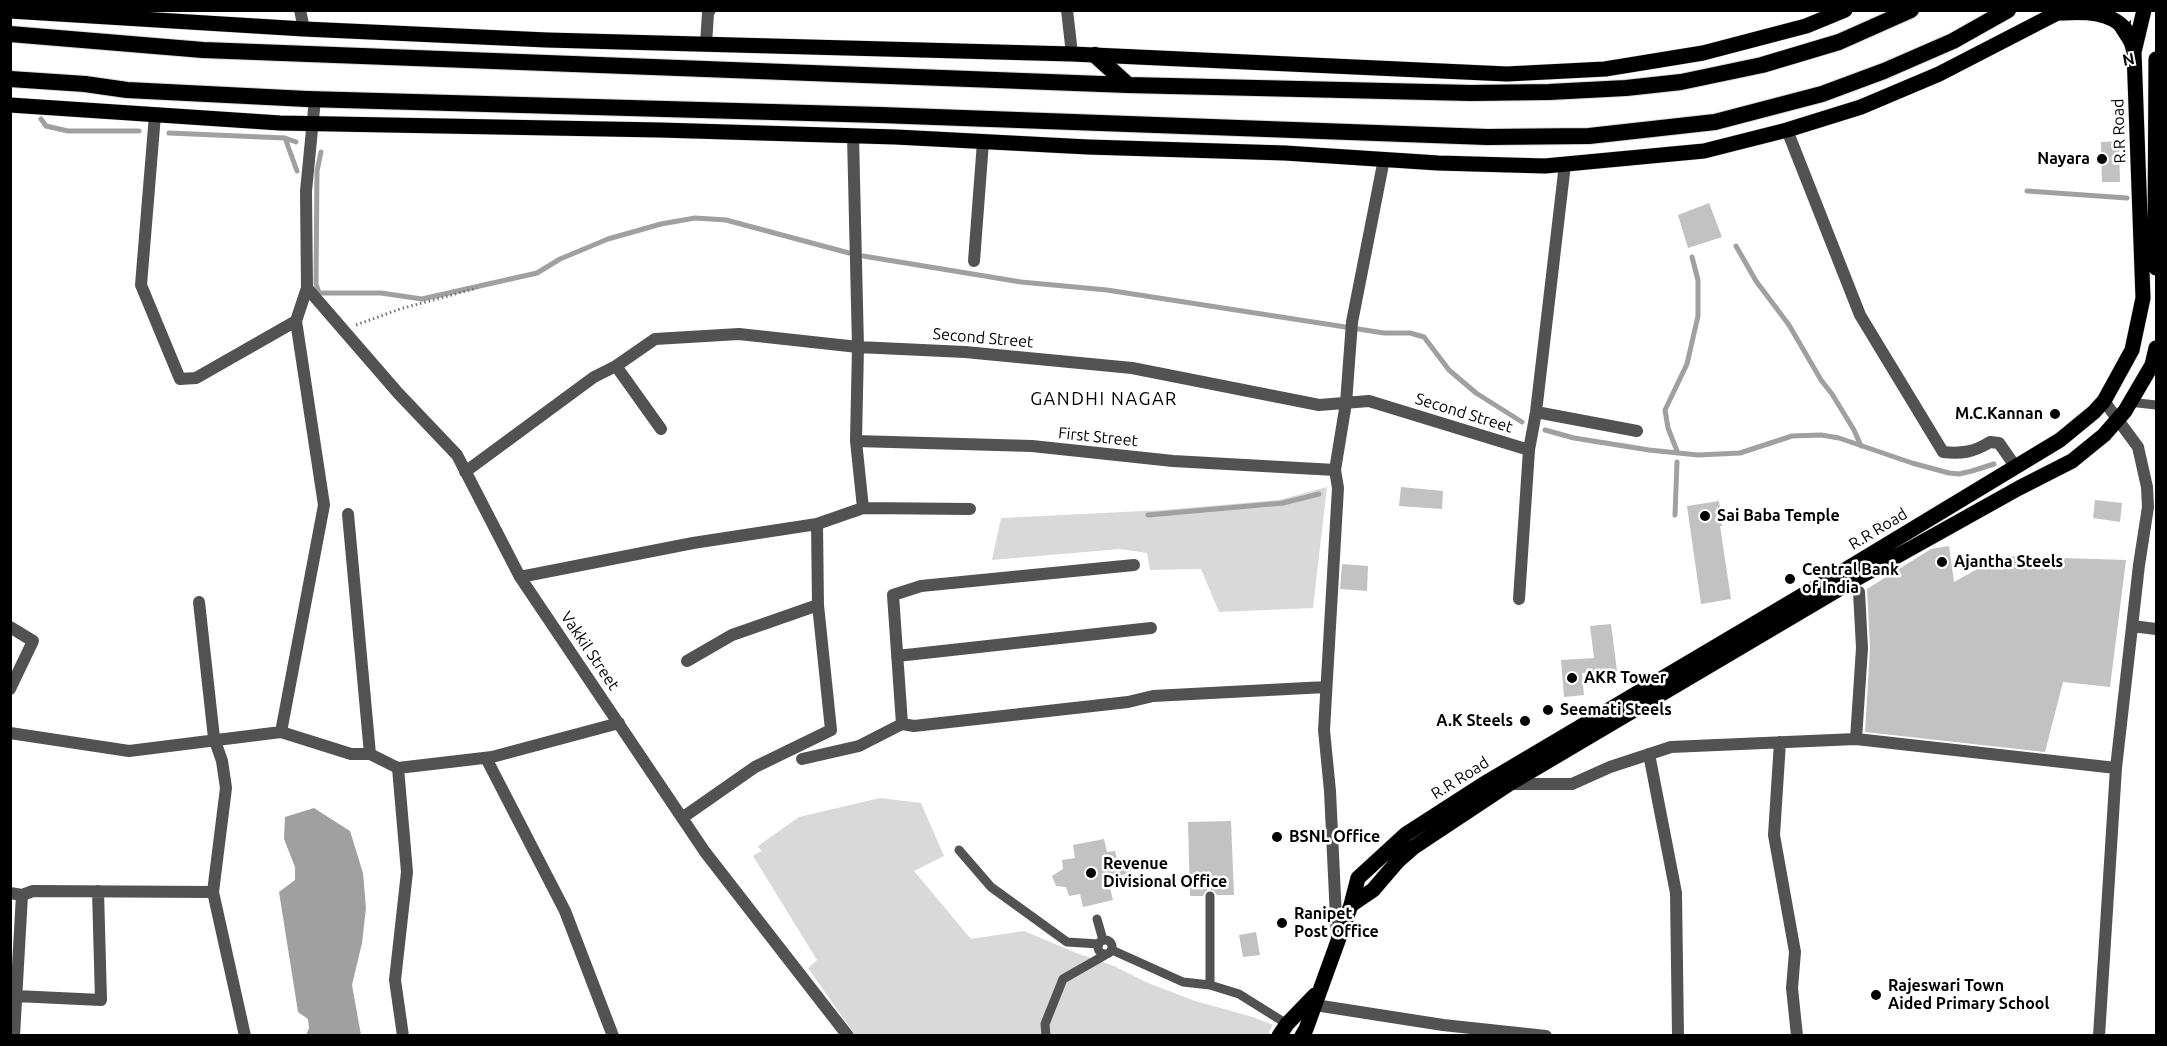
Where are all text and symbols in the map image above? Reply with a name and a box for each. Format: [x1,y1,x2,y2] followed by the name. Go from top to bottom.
[2095,12,2155,72] north arrow
[2121,50,2136,70] text: N
[2108,98,2130,164] street label: R.R Road
[2037,149,2090,169] place label: Nayara
[2095,152,2109,166] marker: Nayara
[932,324,1034,352] street label: Second Street
[1030,388,1178,410] district label: GANDHI NAGAR
[1413,389,1515,437] street label: Second Street
[1955,404,2043,424] place label: M.C.Kannan
[2048,407,2062,421] marker: M.C.Kannan
[1057,423,1139,451] street label: First Street
[1845,504,1911,554] street label: R.R Road
[1717,506,1840,526] place label: Sai Baba Temple
[1698,509,1712,523] marker: Sai Baba Temple
[1954,552,2063,572] place label: Ajantha Steels
[1935,555,1949,569] marker: Ajantha Steels
[1802,560,1899,598] place label: Central Bank of India
[1783,572,1797,586] marker: Central Bank of India
[557,608,623,694] street label: Vakkil Street
[1584,668,1666,688] place label: AKR Tower
[1565,671,1579,685] marker: AKR Tower
[1560,700,1672,720] place label: Seemati Steels
[1541,703,1555,717] marker: Seemati Steels
[1436,711,1513,731] place label: A.K Steels
[1518,714,1532,728] marker: A.K Steels
[1427,753,1493,803] street label: R.R Road
[1289,827,1380,847] place label: BSNL Office
[1270,830,1284,844] marker: BSNL Office
[1103,854,1227,892] place label: Revenue Divisional Office
[1084,866,1098,880] marker: Revenue Divisional Office
[1294,904,1379,942] place label: Ranipet Post Office
[1275,916,1289,930] marker: Ranipet Post Office
[1888,976,2049,1014] place label: Rajeswari Town Aided Primary School
[1869,988,1883,1002] marker: Rajeswari Town Aided Primary School

